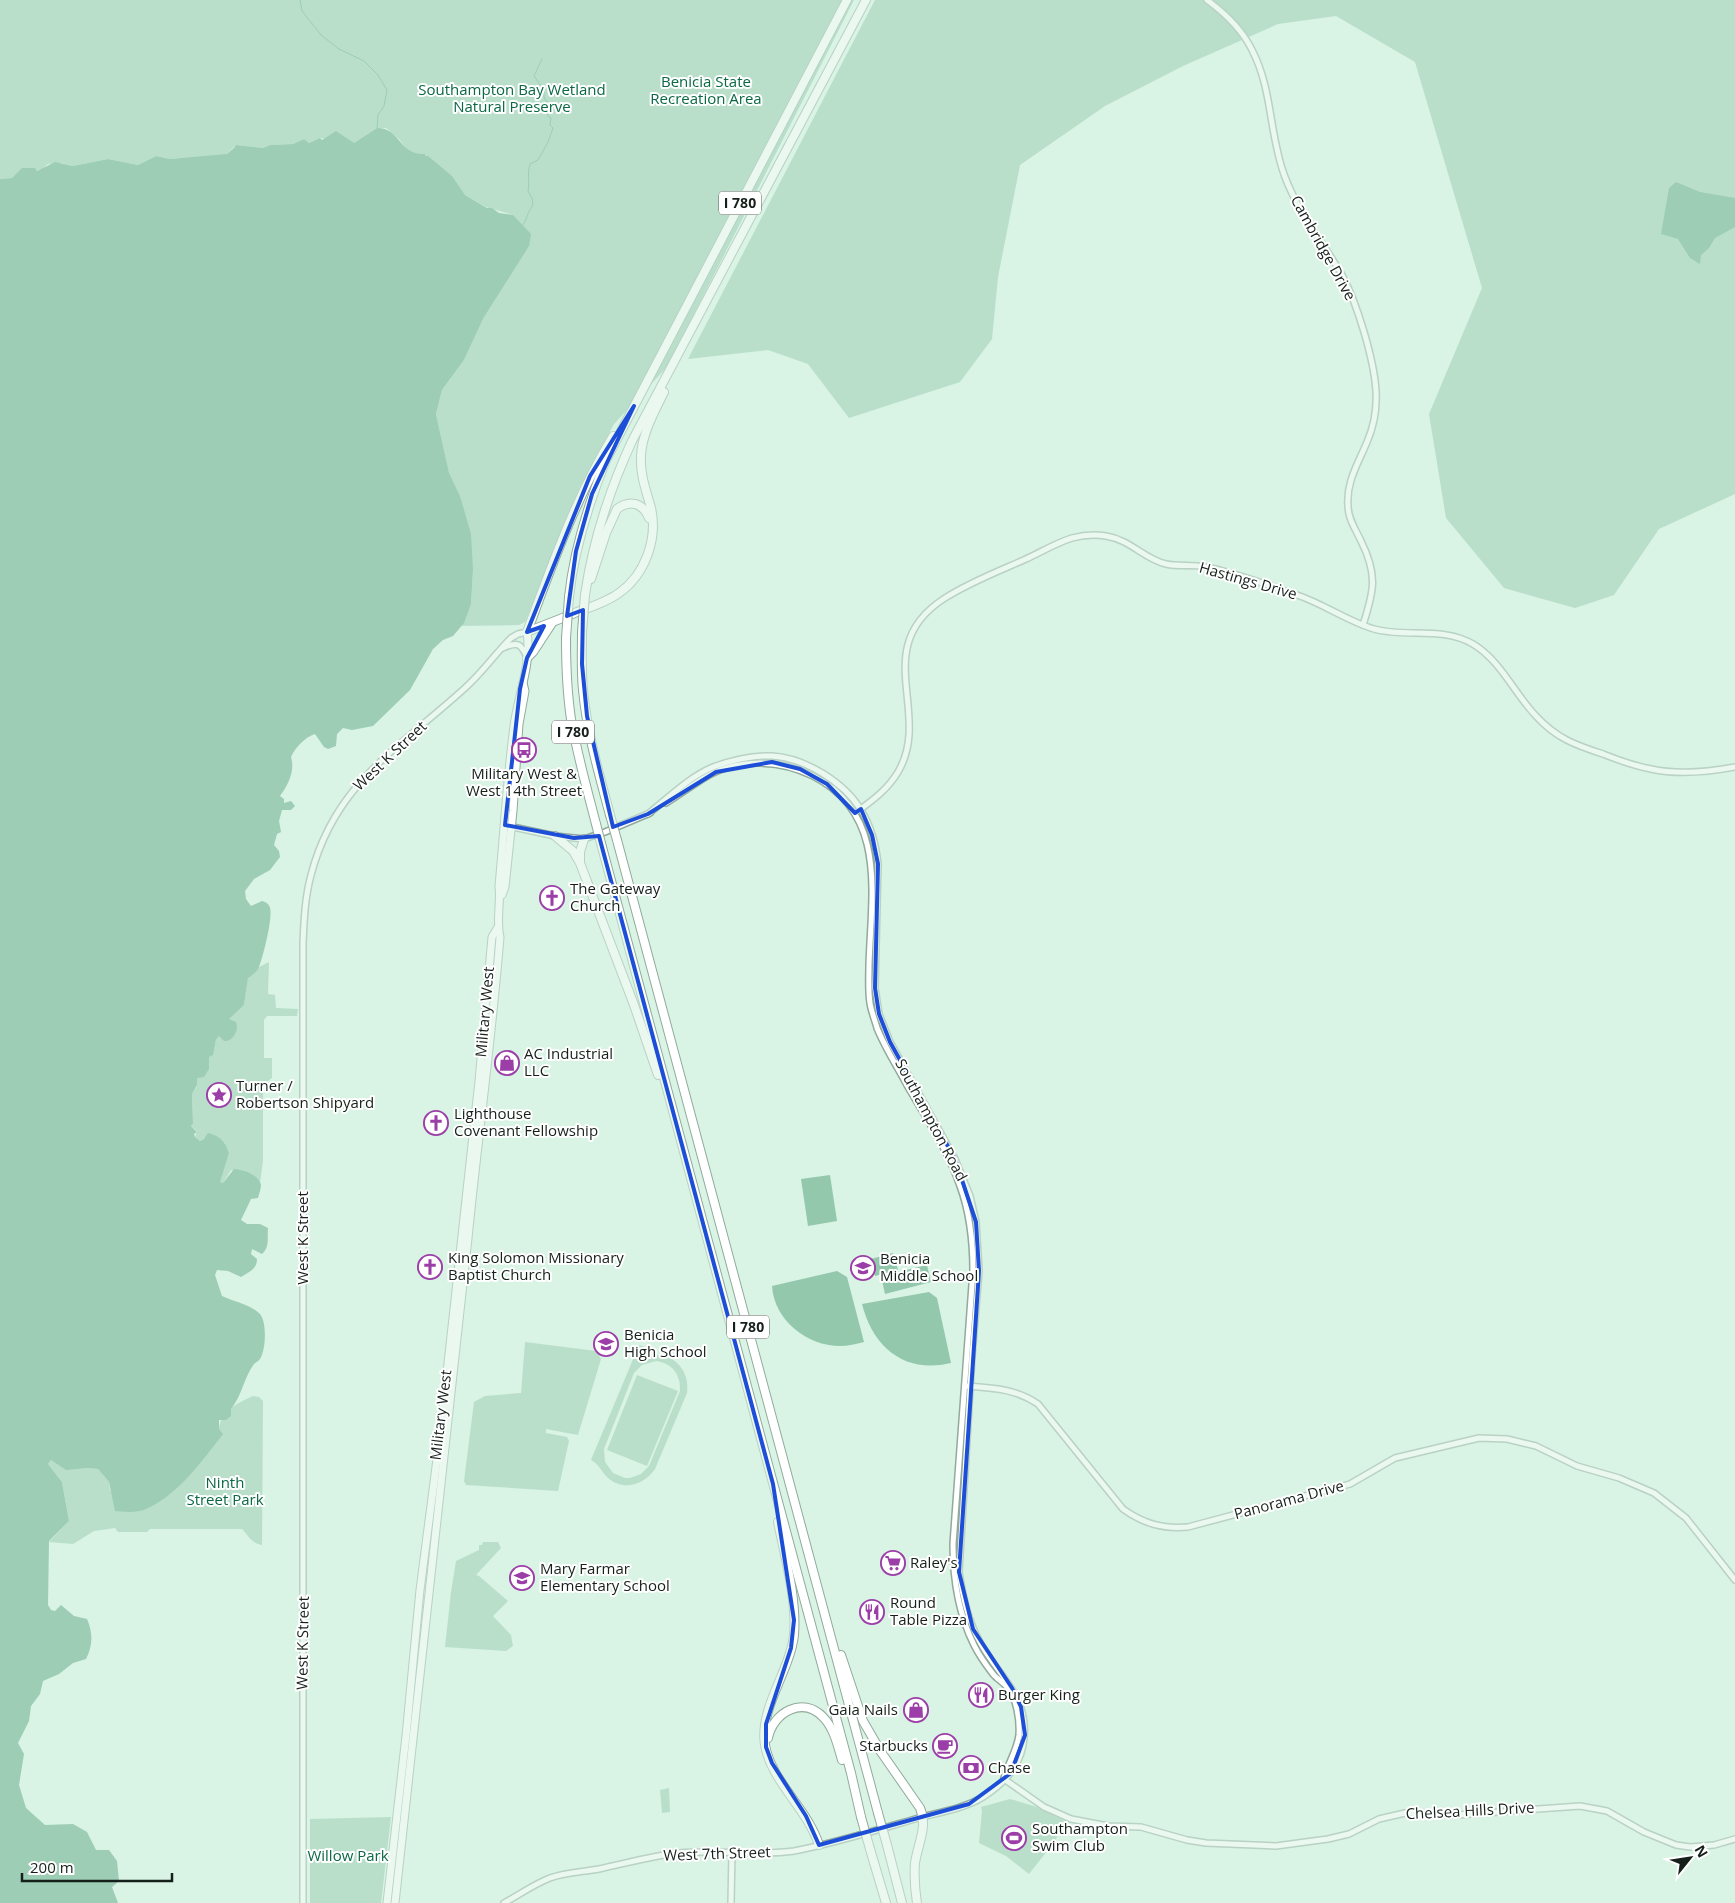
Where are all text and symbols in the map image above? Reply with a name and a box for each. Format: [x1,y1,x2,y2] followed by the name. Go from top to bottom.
[650,71,762,108] park label: Benicia State Recreation Area
[418,79,606,116] park label: Southampton Bay Wetland Natural Preserve
[1287,191,1361,304] street label: Cambridge Drive
[719,192,761,214] road number: I 780
[1197,557,1299,604] street label: Hastings Drive
[348,716,430,795] street label: West K Street
[552,720,594,744] road number: I 780
[511,737,537,763] bus stop icon: Military West & West 14th Street
[466,763,582,800] place label: Military West & West 14th Street
[570,878,661,915] place label: The Gateway Church
[539,885,565,911] church icon: The Gateway Church
[470,966,498,1058] street label: Military West
[524,1043,613,1080] place label: AC Industrial LLC
[494,1050,520,1076] shop icon: AC Industrial LLC
[891,1055,973,1184] street label: Southampton Road
[236,1075,374,1112] place label: Turner / Robertson Shipyard
[206,1082,232,1108] place icon: Turner / Robertson Shipyard
[454,1103,598,1140] place label: Lighthouse Covenant Fellowship
[423,1110,449,1136] church icon: Lighthouse Covenant Fellowship
[292,1191,312,1285] street label: West K Street
[448,1247,624,1284] place label: King Solomon Missionary Baptist Church
[880,1248,978,1285] place label: Benicia Middle School
[417,1254,443,1280] church icon: King Solomon Missionary Baptist Church
[850,1255,876,1281] school or university icon: Benicia Middle School
[727,1315,769,1338] road number: I 780
[624,1324,707,1361] place label: Benicia High School
[593,1331,619,1357] school or university icon: Benicia High School
[425,1369,455,1461] street label: Military West
[186,1472,264,1509] park label: Ninth Street Park
[1232,1475,1346,1523] street label: Panorama Drive
[880,1550,906,1576] supermarket icon: Raley's
[910,1552,958,1572] place label: Raley's
[540,1558,670,1595] place label: Mary Farmar Elementary School
[509,1565,535,1591] school or university icon: Mary Farmar Elementary School
[890,1592,967,1629] place label: Round Table Pizza
[291,1596,313,1690] street label: West K Street
[859,1599,885,1625] restaurant icon: Round Table Pizza
[968,1682,994,1708] restaurant icon: Burger King
[998,1684,1080,1704] place label: Burger King
[903,1697,929,1723] shop icon: Gaia Nails
[828,1699,898,1719] place label: Gaia Nails
[932,1733,958,1759] cafe icon: Starbucks
[859,1735,928,1755] place label: Starbucks
[958,1755,984,1781] bank icon: Chase
[988,1757,1031,1777] place label: Chase
[1405,1797,1535,1823] street label: Chelsea Hills Drive
[1032,1818,1128,1855] place label: Southampton Swim Club
[1001,1825,1027,1851] sports icon: Southampton Swim Club
[1665,1833,1715,1883] north arrow
[663,1841,771,1865] street label: West 7th Street
[1691,1842,1713,1861] text: N
[307,1845,389,1865] park label: Willow Park
[22,1850,172,1882] scale bar
[30,1857,74,1877] text: 200 m

